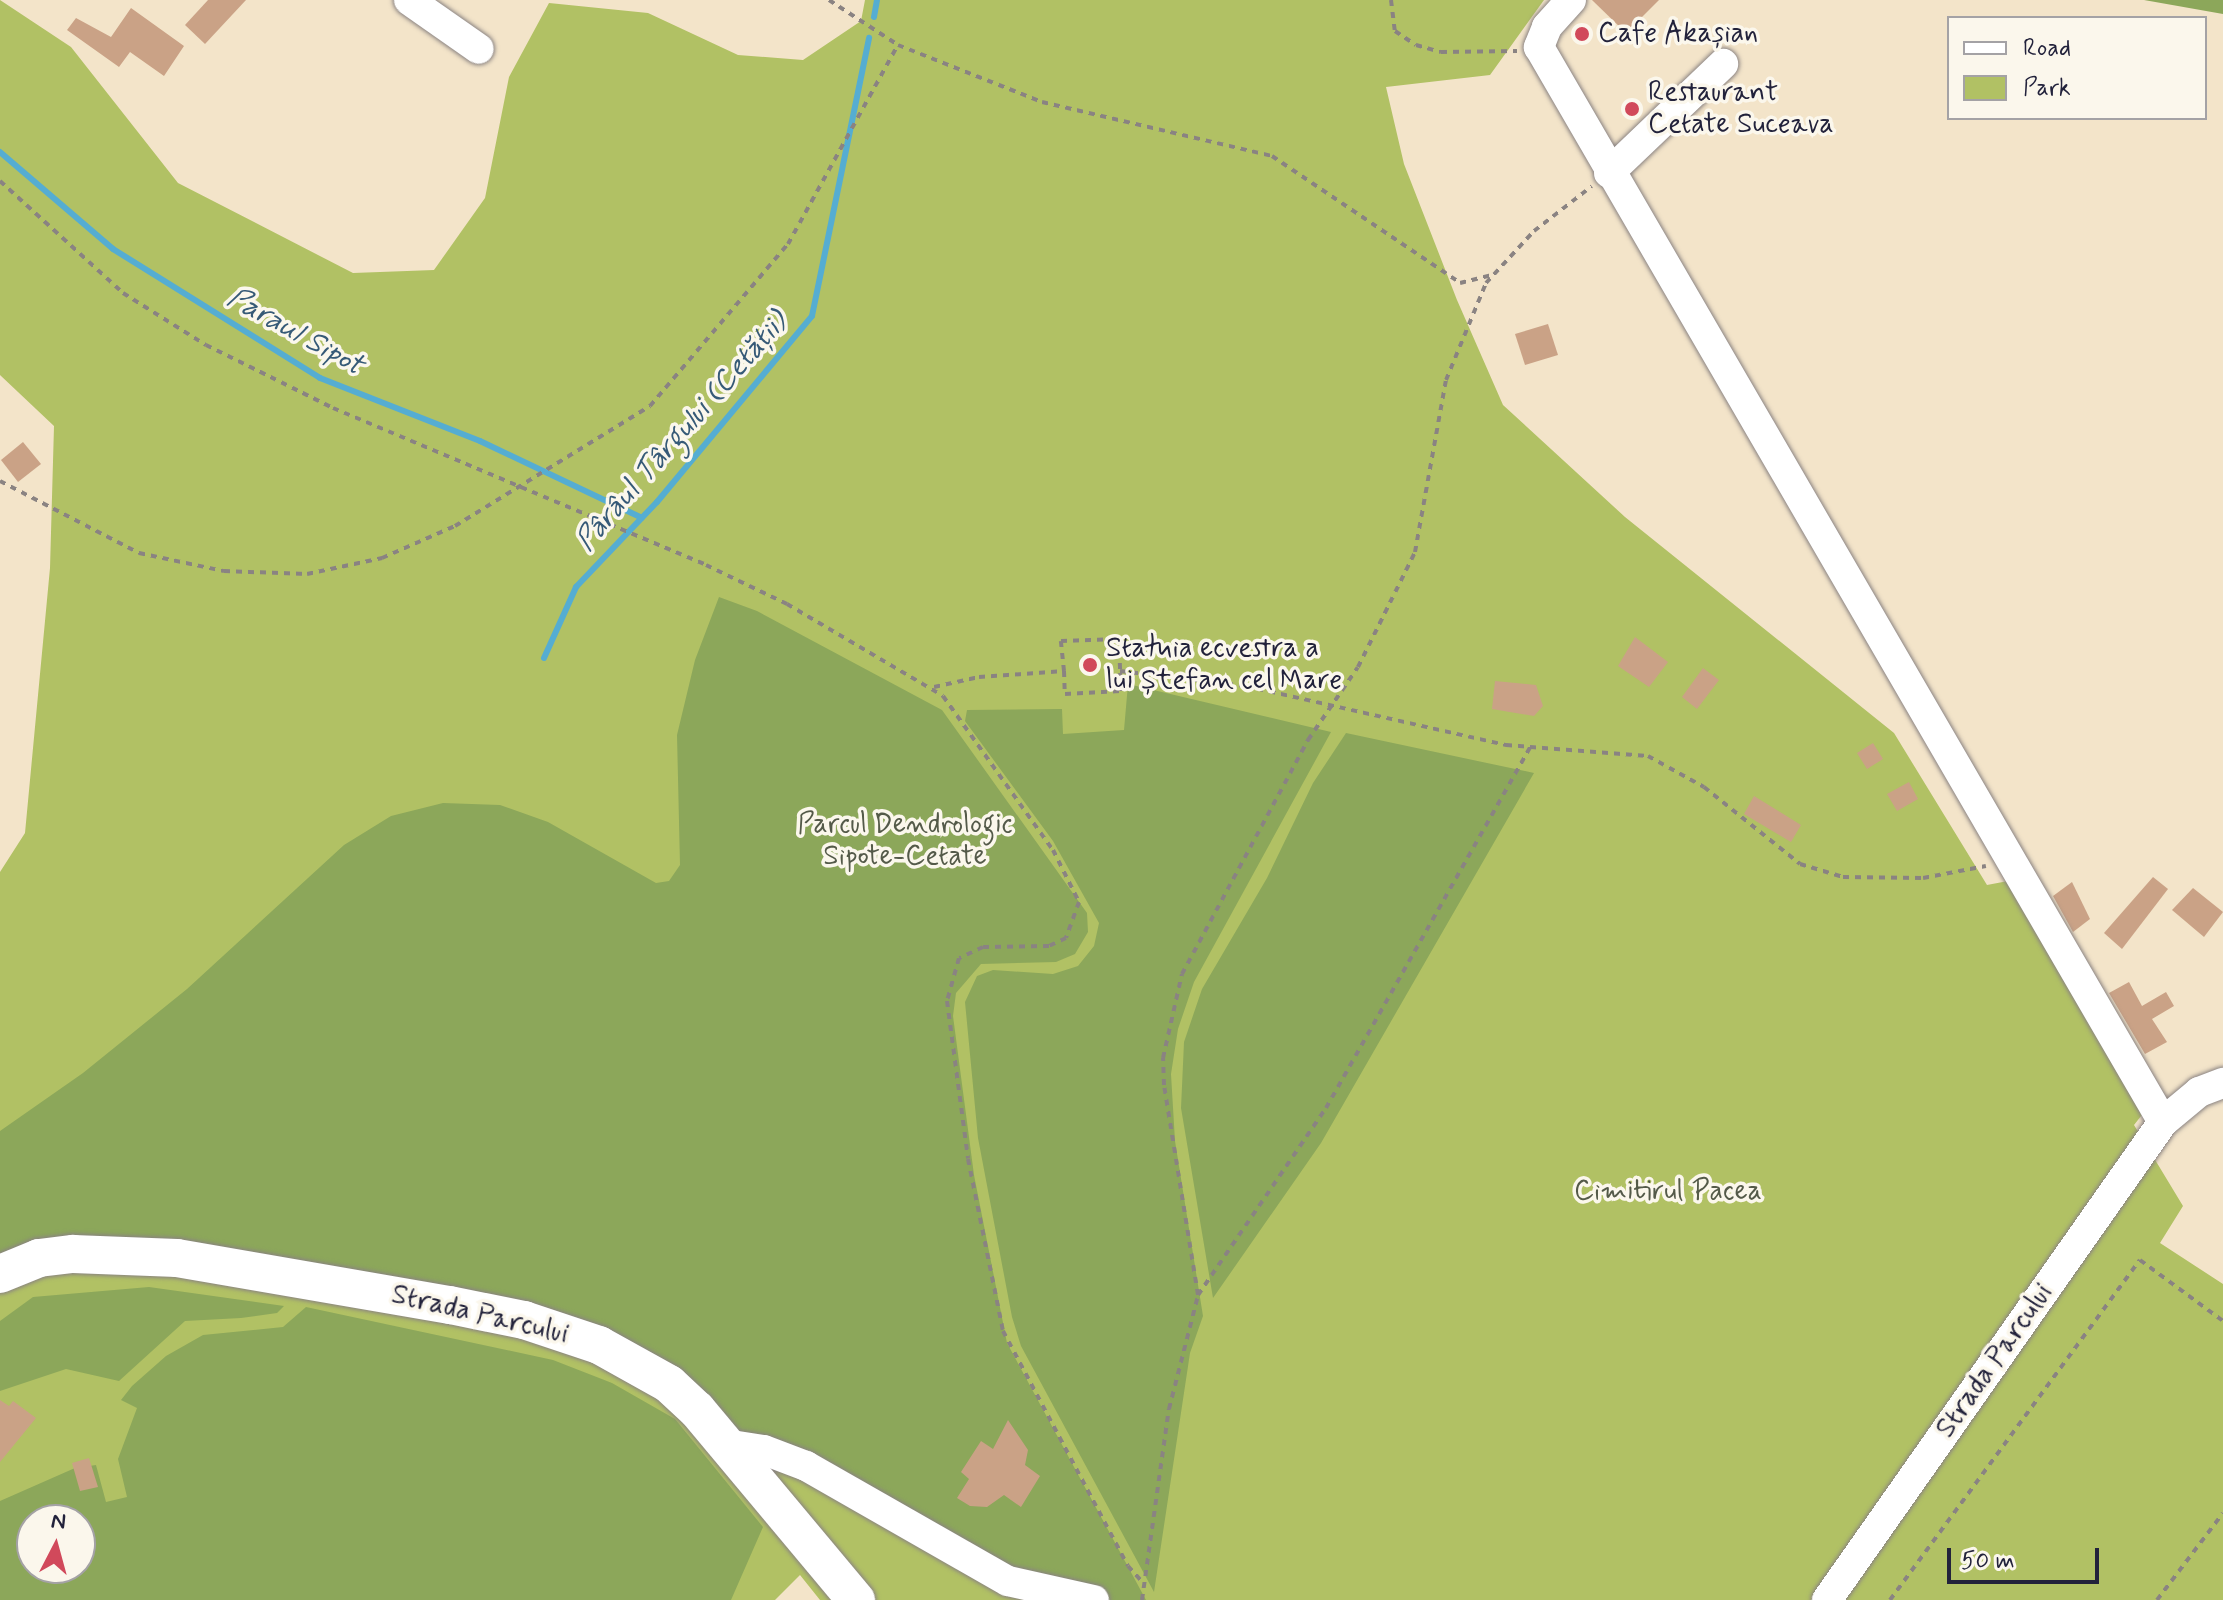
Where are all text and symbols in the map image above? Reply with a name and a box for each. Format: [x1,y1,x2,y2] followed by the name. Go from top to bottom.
[1947,16,2207,120] legend
[1598,17,1757,51] place label: Cafe Akașian
[1573,25,1591,43] marker: Cafe Akașian
[2023,33,2071,64] text: Road
[2023,73,2071,104] text: Park
[1648,76,1834,142] place label: Restaurant Cetate Suceava
[1623,100,1641,118] marker: Restaurant Cetate Suceava
[221,280,369,384] water label: Paraul Sipot
[569,306,795,558] water label: Pârâul Târgului (Cetății)
[1106,632,1344,698] place label: Statuia ecvestra a lui Ștefan cel Mare
[1081,656,1099,674] marker: Statuia ecvestra a lui Ștefan cel Mare
[799,808,1011,874] park label: Parcul Dendrologic Sipote-Cetate
[1573,1175,1763,1209] park label: Cimitirul Pacea
[389,1278,571,1352] street label: Strada Parcului
[1930,1278,2060,1444] street label: Strada Parcului
[16,1504,96,1584] north arrow
[50,1507,67,1537] text: N
[1951,1532,2103,1582] scale bar
[1961,1546,2015,1577] text: 50 m

